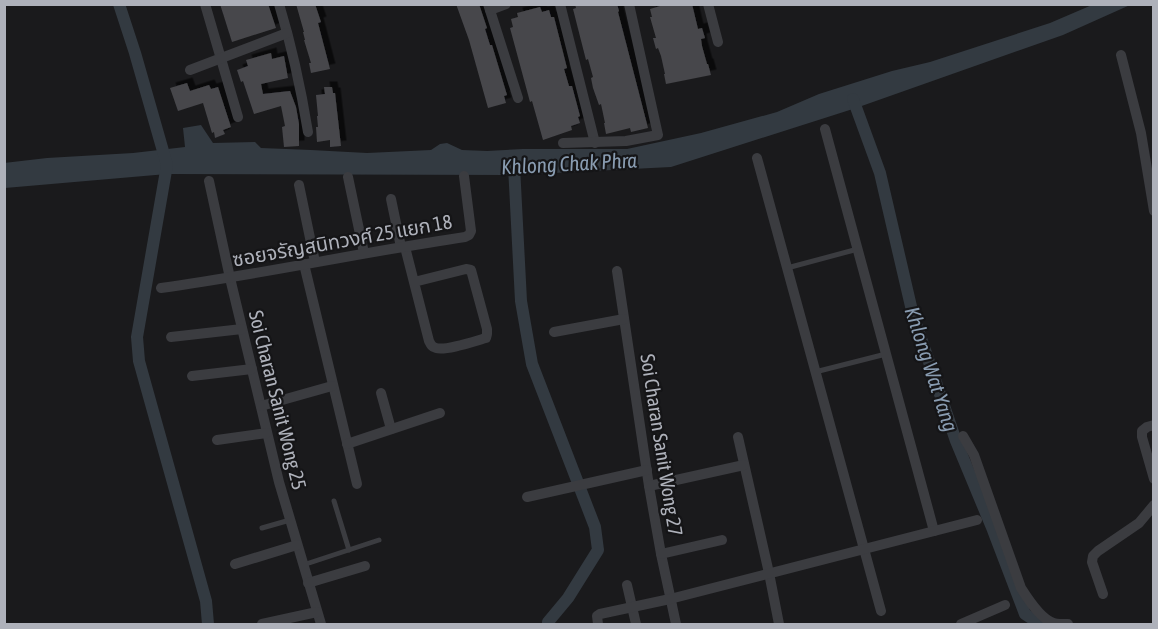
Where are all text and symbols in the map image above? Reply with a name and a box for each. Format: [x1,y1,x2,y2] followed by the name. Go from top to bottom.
[501,147,638,179] water label: Khlong Chak Phra
[230,209,454,271] street label: ซอยจรัญสนิทวงศ์ 25 แยก 18
[901,304,963,434] water label: Khlong Wat Yang
[245,308,311,492] street label: Soi Charan Sanit Wong 25
[636,352,688,538] street label: Soi Charan Sanit Wong 27

